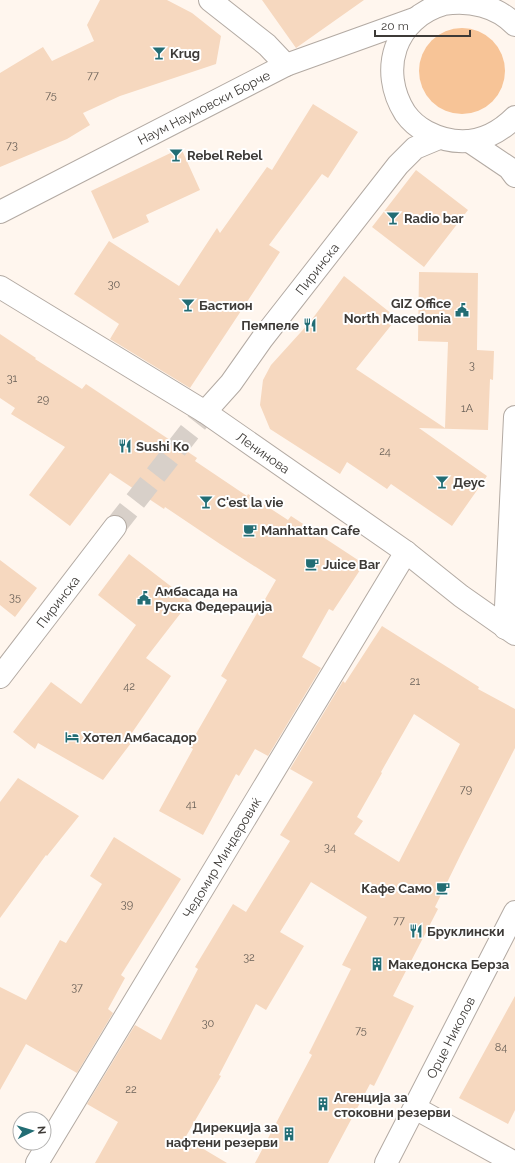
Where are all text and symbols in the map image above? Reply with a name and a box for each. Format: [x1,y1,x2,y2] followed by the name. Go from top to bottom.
[375,12,470,38] scale bar
[381,19,409,33] text: 20 m
[151,45,167,61] bar icon: Krug
[170,46,200,61] place label: Krug
[135,67,273,148] street label: Наум Наумовски Борче
[87,69,99,82] house number: 77
[45,89,57,102] house number: 75
[6,139,18,152] house number: 73
[168,147,184,163] bar icon: Rebel Rebel
[187,148,263,163] place label: Rebel Rebel
[385,210,401,226] bar icon: Radio bar
[404,211,463,226] place label: Radio bar
[293,240,342,298] street label: Пиринска
[108,278,121,291] house number: 30
[344,296,452,326] place label: GIZ Office North Macedonia
[180,297,196,313] bar icon: Бастион
[199,298,253,313] place label: Бастион
[454,302,470,318] public building icon: GIZ Office North Macedonia
[302,317,318,333] restaurant icon: Пемпеле
[241,318,299,333] place label: Пемпеле
[469,359,475,372] house number: 3
[7,372,18,385] house number: 31
[37,393,49,406] house number: 29
[461,402,474,415] house number: 1А
[233,429,293,477] street label: Ленинова
[117,438,133,454] restaurant icon: Sushi Ко
[136,439,189,454] place label: Sushi Ко
[379,445,391,458] house number: 24
[434,474,450,490] bar icon: Деус
[453,475,486,490] place label: Деус
[198,494,214,510] bar icon: C'est la vie
[217,495,284,510] place label: C'est la vie
[242,522,258,538] cafe icon: Manhattan Cafe
[261,523,360,538] place label: Manhattan Cafe
[304,556,320,572] cafe icon: Juice Bar
[323,557,380,572] place label: Juice Bar
[34,573,83,631] street label: Пиринска
[155,584,273,614] place label: Aмбасада на Руска Федерациjа
[136,590,152,606] public building icon: Aмбасада на Руска Федерациjа
[9,591,21,604] house number: 35
[410,675,421,688] house number: 21
[123,680,135,693] house number: 42
[64,729,80,745] hotel icon: Хотел Амбасадор
[82,730,197,745] place label: Хотел Амбасадор
[460,783,472,796] house number: 79
[180,794,264,921] street label: Чедомир Миндеровиќ
[186,798,197,811] house number: 41
[324,841,336,854] house number: 34
[435,880,451,896] cafe icon: Кафе Само
[361,881,432,896] place label: Кафе Само
[121,898,133,911] house number: 39
[393,914,405,927] house number: 77
[408,923,424,939] restaurant icon: Бруклински
[427,924,505,939] place label: Бруклински
[243,951,255,964] house number: 32
[369,956,385,972] building icon: Македонска Берза
[388,957,510,972] place label: Македонска Берза
[71,981,83,994] house number: 37
[424,994,478,1081] street label: Орце Николов
[202,1017,215,1030] house number: 30
[355,1024,367,1037] house number: 75
[495,1041,507,1054] house number: 84
[125,1083,137,1096] house number: 22
[334,1090,451,1120] place label: Агенција за стоковни резерви
[315,1096,331,1112] building icon: Агенција за стоковни резерви
[12,1111,52,1151] north arrow
[166,1120,279,1150] place label: Дирекција за нафтени резерви
[35,1125,48,1135] text: N
[281,1126,297,1142] building icon: Дирекција за нафтени резерви

